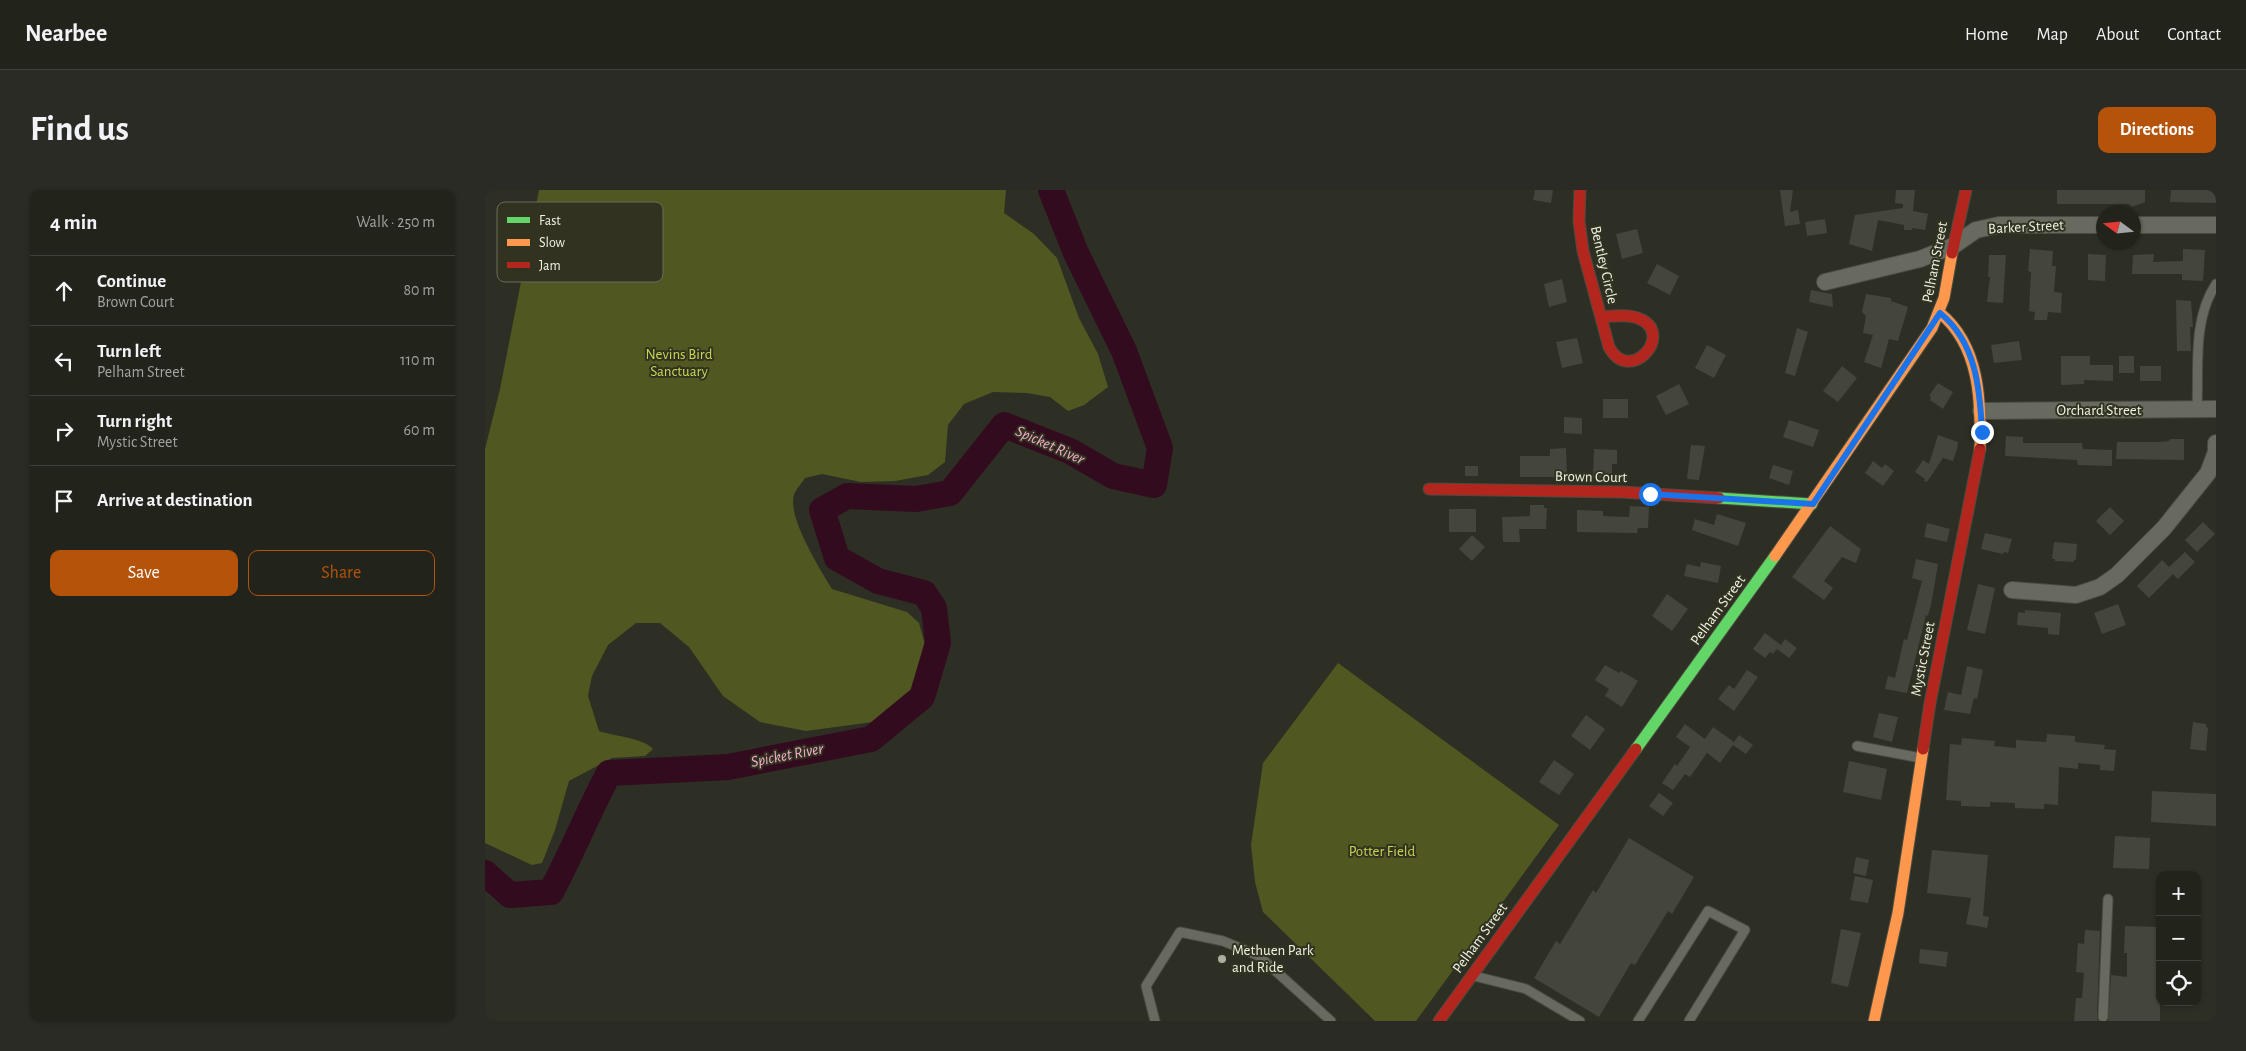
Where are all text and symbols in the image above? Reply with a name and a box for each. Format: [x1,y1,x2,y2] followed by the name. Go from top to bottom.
[25,22,107,46] text: Nearbee
[1965,26,2008,44] text: Home
[2036,26,2068,44] text: Map
[2096,26,2139,44] text: About
[2167,26,2221,44] text: Contact
[2098,107,2216,153] button: Directions
[30,112,129,147] text: Find us
[497,202,663,282] legend
[2096,205,2141,250] north arrow
[50,212,97,233] text: 4 min
[356,214,435,230] text: Walk · 250 m
[539,214,561,228] text: Fast
[1988,218,2064,236] street label: Barker Street
[1920,220,1950,304] street label: Pelham Street
[1588,225,1620,305] street label: Bentley Circle
[539,236,566,250] text: Slow
[539,259,561,273] text: Jam
[97,272,166,291] text: Continue
[50,277,78,305] icon: ahead
[404,282,435,298] text: 80 m
[97,294,174,310] text: Brown Court
[97,342,161,361] text: Turn left
[50,347,78,375] icon: left
[646,347,713,379] park label: Nevins Bird Sanctuary
[400,352,435,368] text: 110 m
[97,364,185,380] text: Pelham Street
[2056,403,2142,418] street label: Orchard Street
[97,412,172,431] text: Turn right
[50,417,78,445] icon: right
[1971,421,1994,444] route end
[404,422,435,438] text: 60 m
[1013,423,1088,468] water label: Spicket River
[97,434,178,450] text: Mystic Street
[1555,469,1627,485] street label: Brown Court
[1639,483,1662,506] route start
[50,487,78,515] icon: arrive
[97,491,253,510] text: Arrive at destination
[50,550,238,596] button: Save
[248,550,435,596] button: Share
[1688,572,1748,648] street label: Pelham Street
[1908,620,1938,697] street label: Mystic Street
[749,740,826,771] water label: Spicket River
[1349,844,1416,859] park label: Potter Field
[2156,871,2201,1006] map controls
[2156,871,2201,916] button: +
[1450,900,1510,976] street label: Pelham Street
[2156,916,2201,961] button: −
[1232,943,1314,975] place label: Methuen Park and Ride
[1216,953,1228,965] marker: Methuen Park and Ride
[2156,961,2201,1006] button: locate

